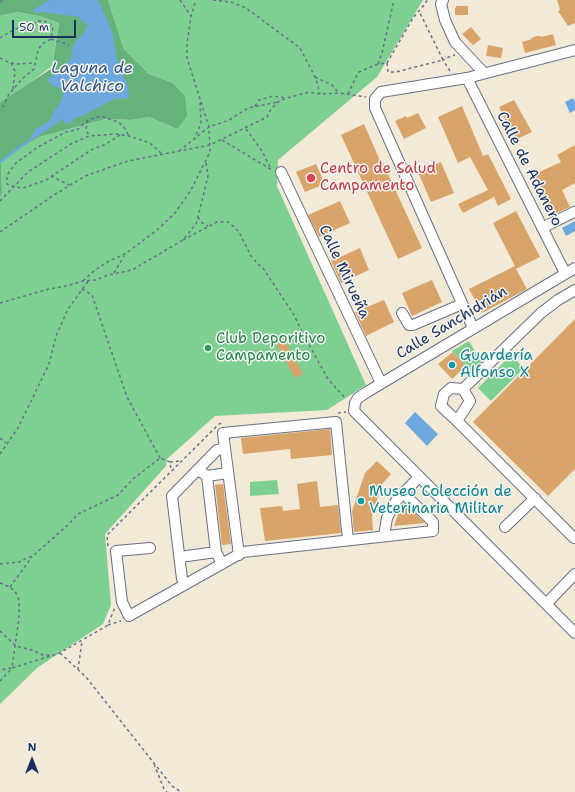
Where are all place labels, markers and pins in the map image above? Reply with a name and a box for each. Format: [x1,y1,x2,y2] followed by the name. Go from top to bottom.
[320,160,436,195] place label: Centro de Salud Campamento
[305,172,317,184] marker: Centro de Salud Campamento
[216,330,325,365] place label: Club Deporitivo Campamento
[203,343,213,353] marker: Club Deporitivo Campamento
[460,347,533,382] place label: Guardería Alfonso X
[447,360,457,370] marker: Guardería Alfonso X
[369,483,512,518] place label: Museo Colección de Veterinaria Militar
[356,496,366,506] marker: Museo Colección de Veterinaria Militar

